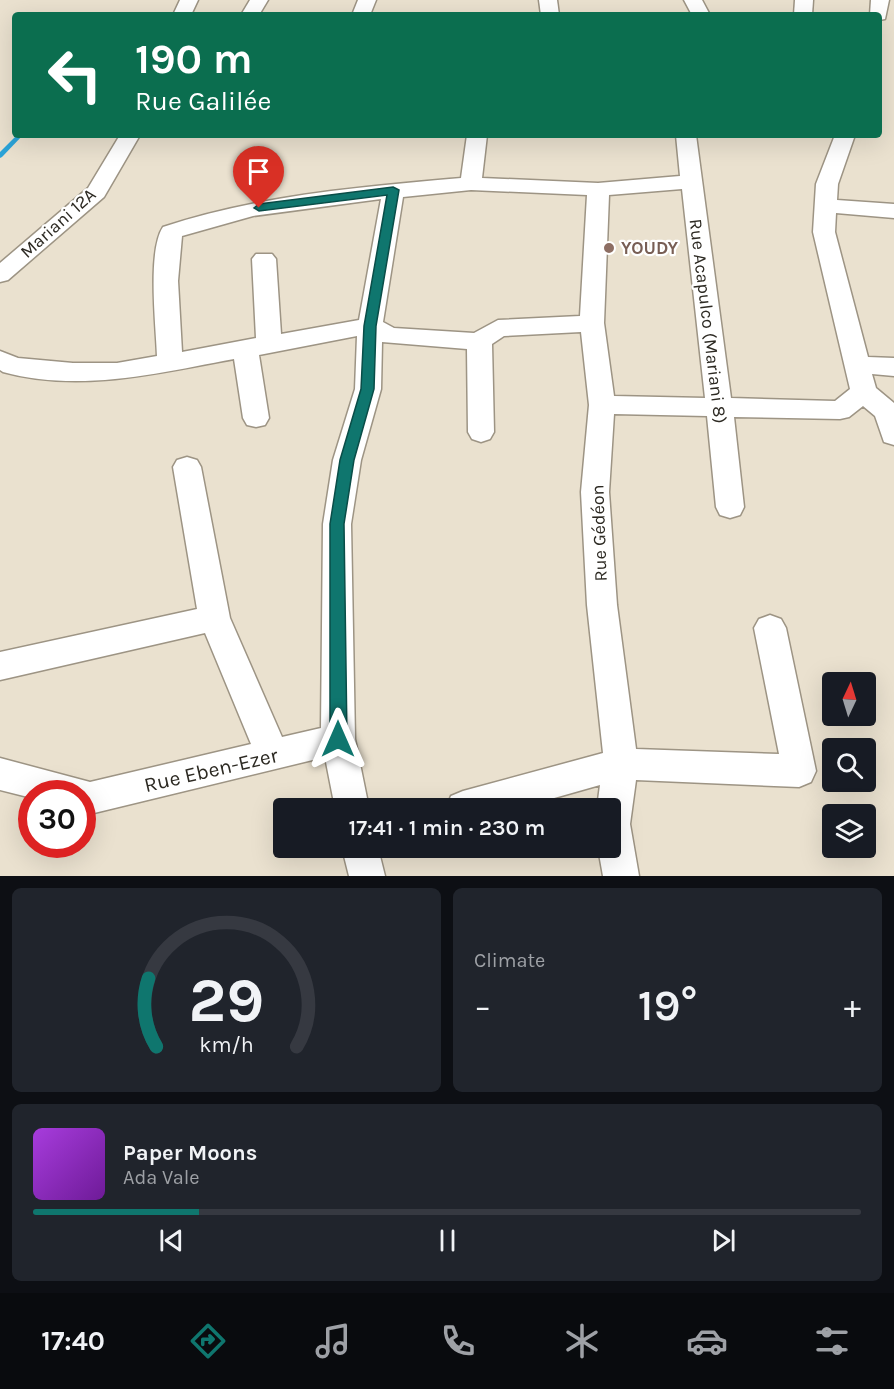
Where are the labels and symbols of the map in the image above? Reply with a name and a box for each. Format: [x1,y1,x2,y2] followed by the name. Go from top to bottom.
[233,146,284,208] pin
[16,183,100,263] street label: Mariani 12A
[685,217,731,425] street label: Rue Acapulco (Mariani 8)
[621,237,679,259] place label: YOUDY
[602,241,616,255] marker: YOUDY
[586,484,612,582] street label: Rue Gédéon
[822,672,876,726] north arrow
[306,707,370,771] position arrow
[142,743,281,797] street label: Rue Eben-Ezer
[18,780,96,858] speed limit sign: 30

